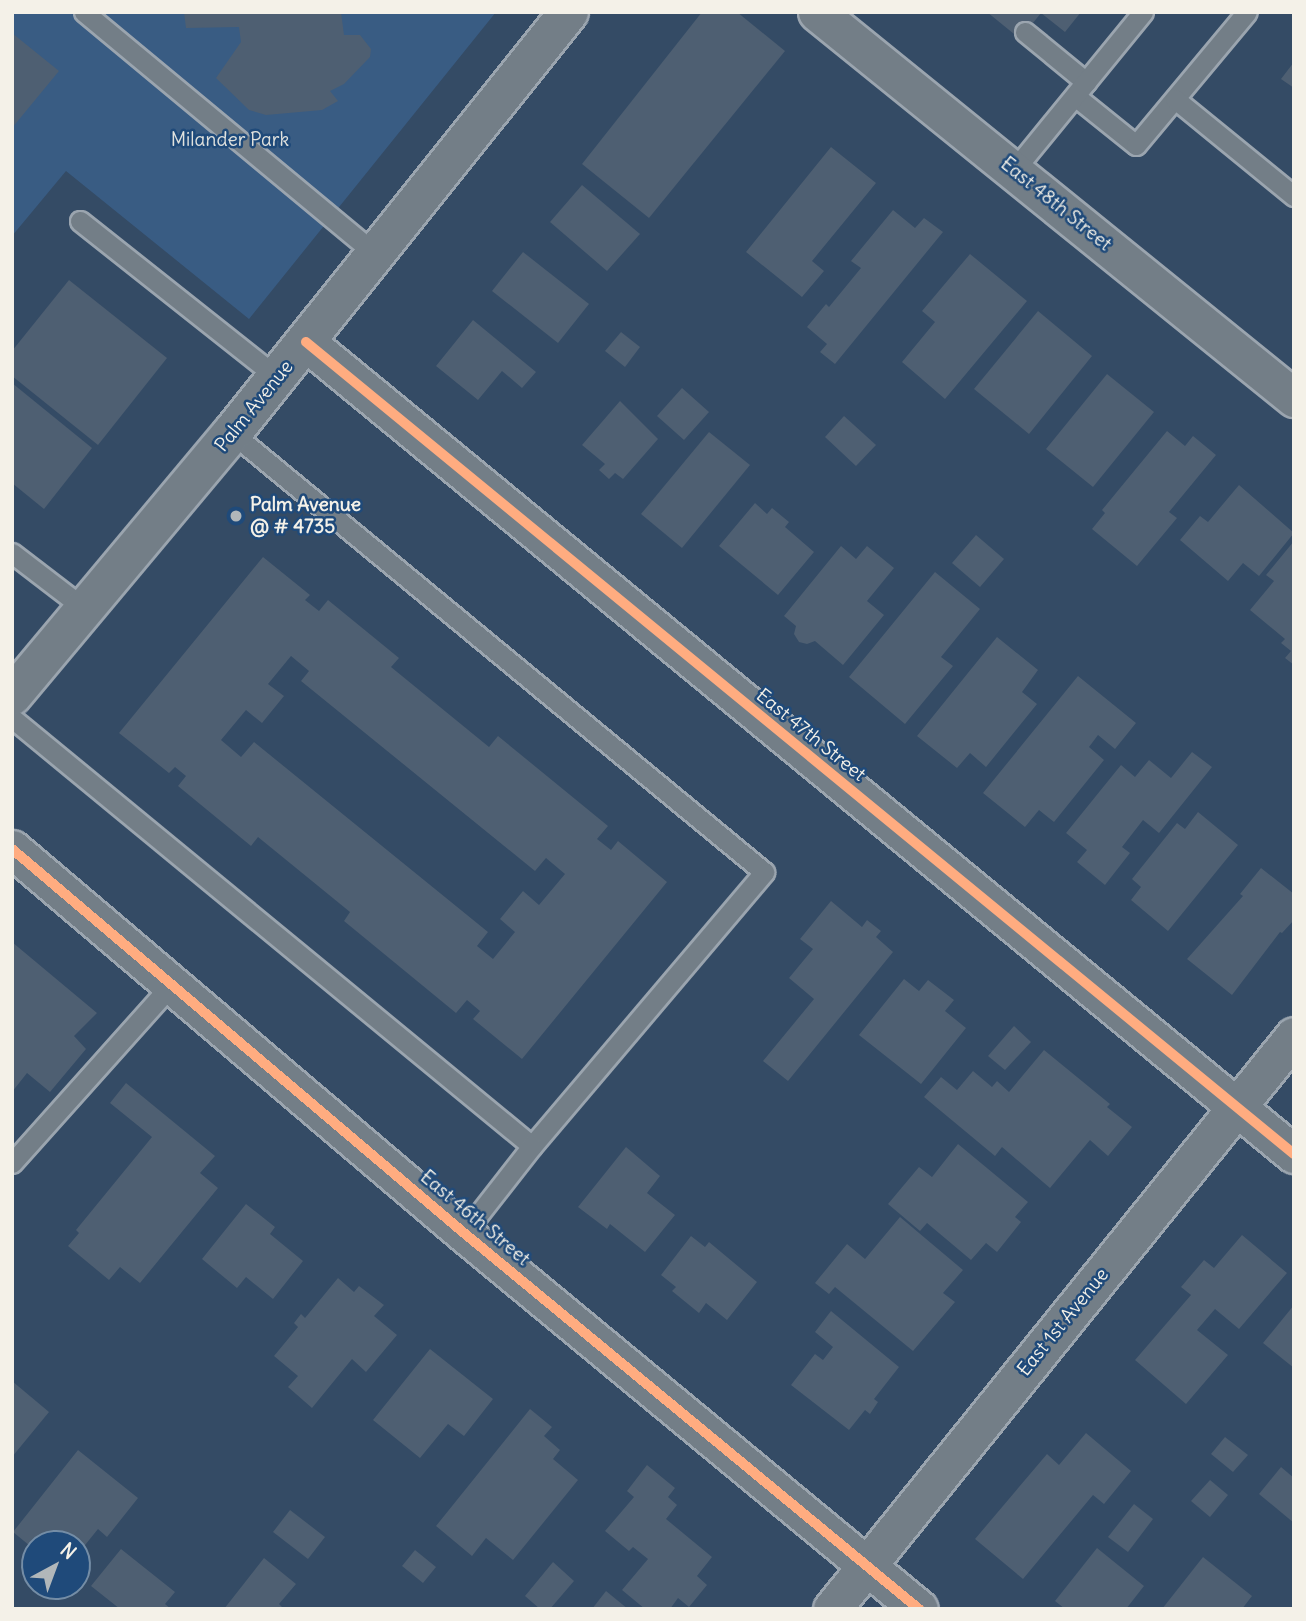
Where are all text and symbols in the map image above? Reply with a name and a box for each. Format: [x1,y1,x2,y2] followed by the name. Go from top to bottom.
[171,129,289,151] park label: Milander Park
[996,152,1116,256] street label: East 48th Street
[210,356,298,456] street label: Palm Avenue
[250,494,361,538] place label: Palm Avenue @ # 4735
[228,508,244,524] marker: Palm Avenue @ # 4735
[752,684,870,786] street label: East 47th Street
[416,1166,534,1270] street label: East 46th Street
[1013,1263,1113,1381] street label: East 1st Avenue
[21,1530,91,1600] north arrow
[56,1537,81,1564] text: N

